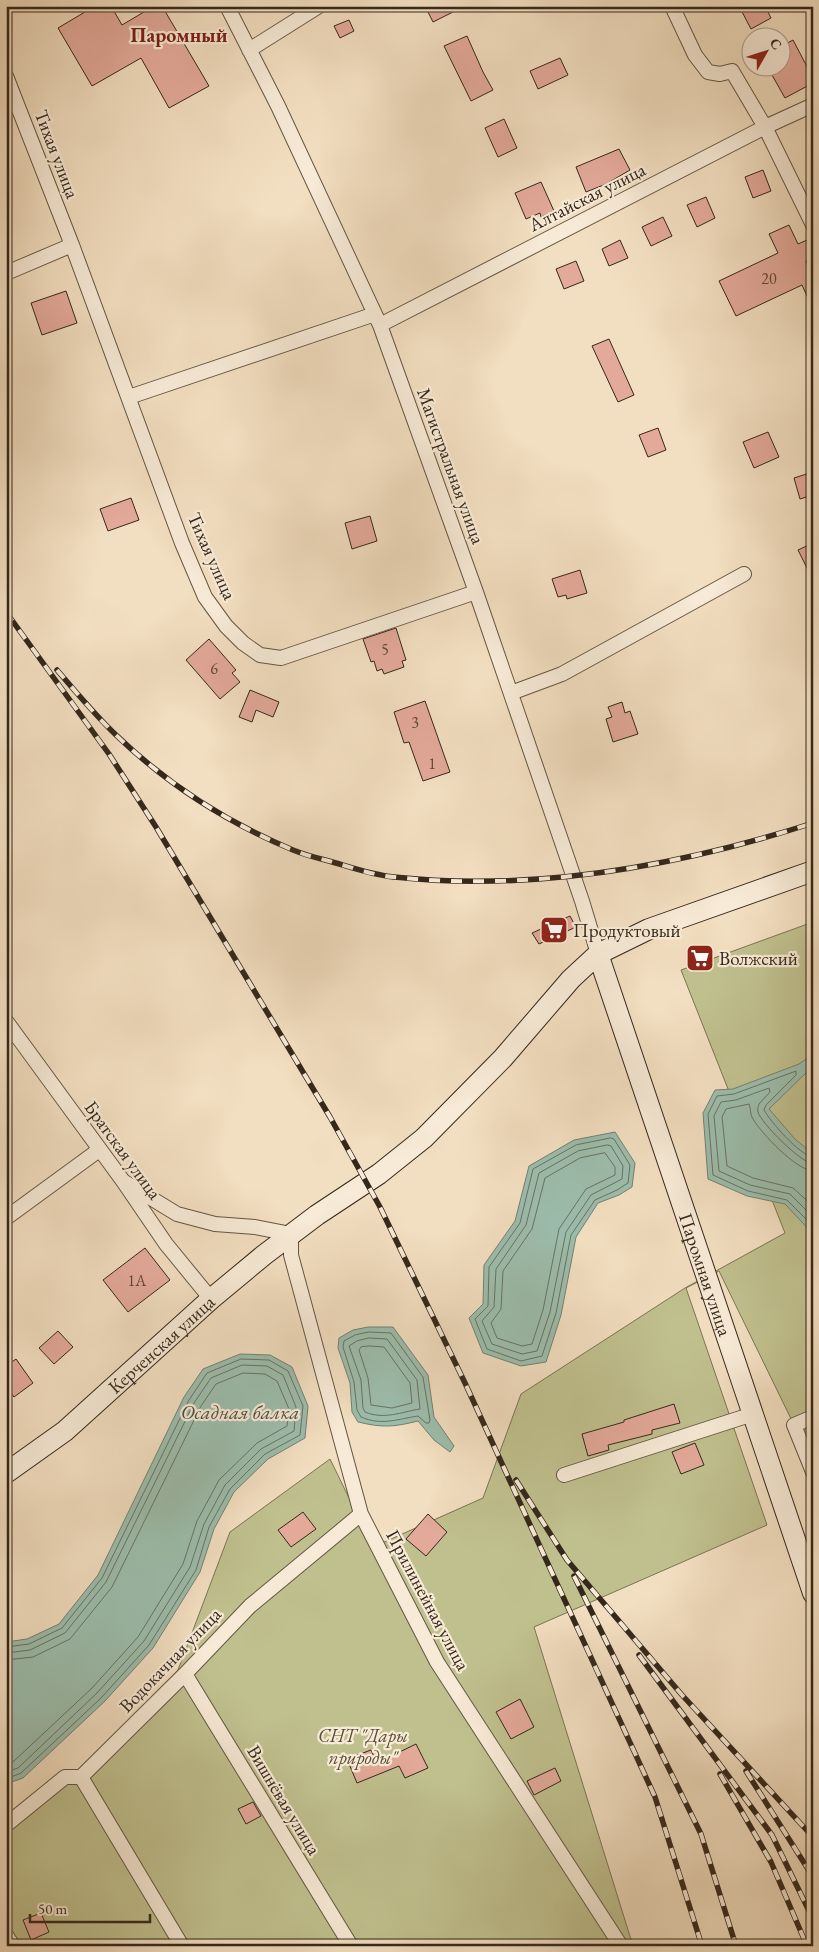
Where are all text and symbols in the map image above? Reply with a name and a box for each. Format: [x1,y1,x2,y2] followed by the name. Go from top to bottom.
[131,22,228,48] district label: Паромный
[742,28,792,78] north arrow
[766,34,786,53] text: С
[29,106,85,202] street label: Тихая улица
[523,157,650,238] street label: Алтайская улица
[761,268,777,289] house number: 20
[411,385,491,548] street label: Магистральная улица
[182,508,242,604] street label: Тихая улица
[381,639,389,660] house number: 5
[210,658,218,679] house number: 6
[411,712,419,733] house number: 3
[428,753,436,774] house number: 1
[539,915,569,945] supermarket icon: Продуктовый
[573,918,680,943] place label: Продуктовый
[685,943,715,973] supermarket icon: Волжский
[719,946,798,971] place label: Волжский
[79,1096,168,1205] street label: Братская улица
[673,1209,738,1340] street label: Паромная улица
[128,1270,147,1291] house number: 1А
[102,1289,220,1399] street label: Керченская улица
[181,1399,299,1425] water label: Осадная балка
[380,1525,476,1675] street label: Прилинейная улица
[113,1602,227,1718] street label: Водокачная улица
[318,1723,408,1770] park label: СНТ "Дары природы"
[241,1740,327,1860] street label: Вишнёвая улица
[30,1892,150,1924] scale bar
[38,1899,67,1918] text: 50 m

